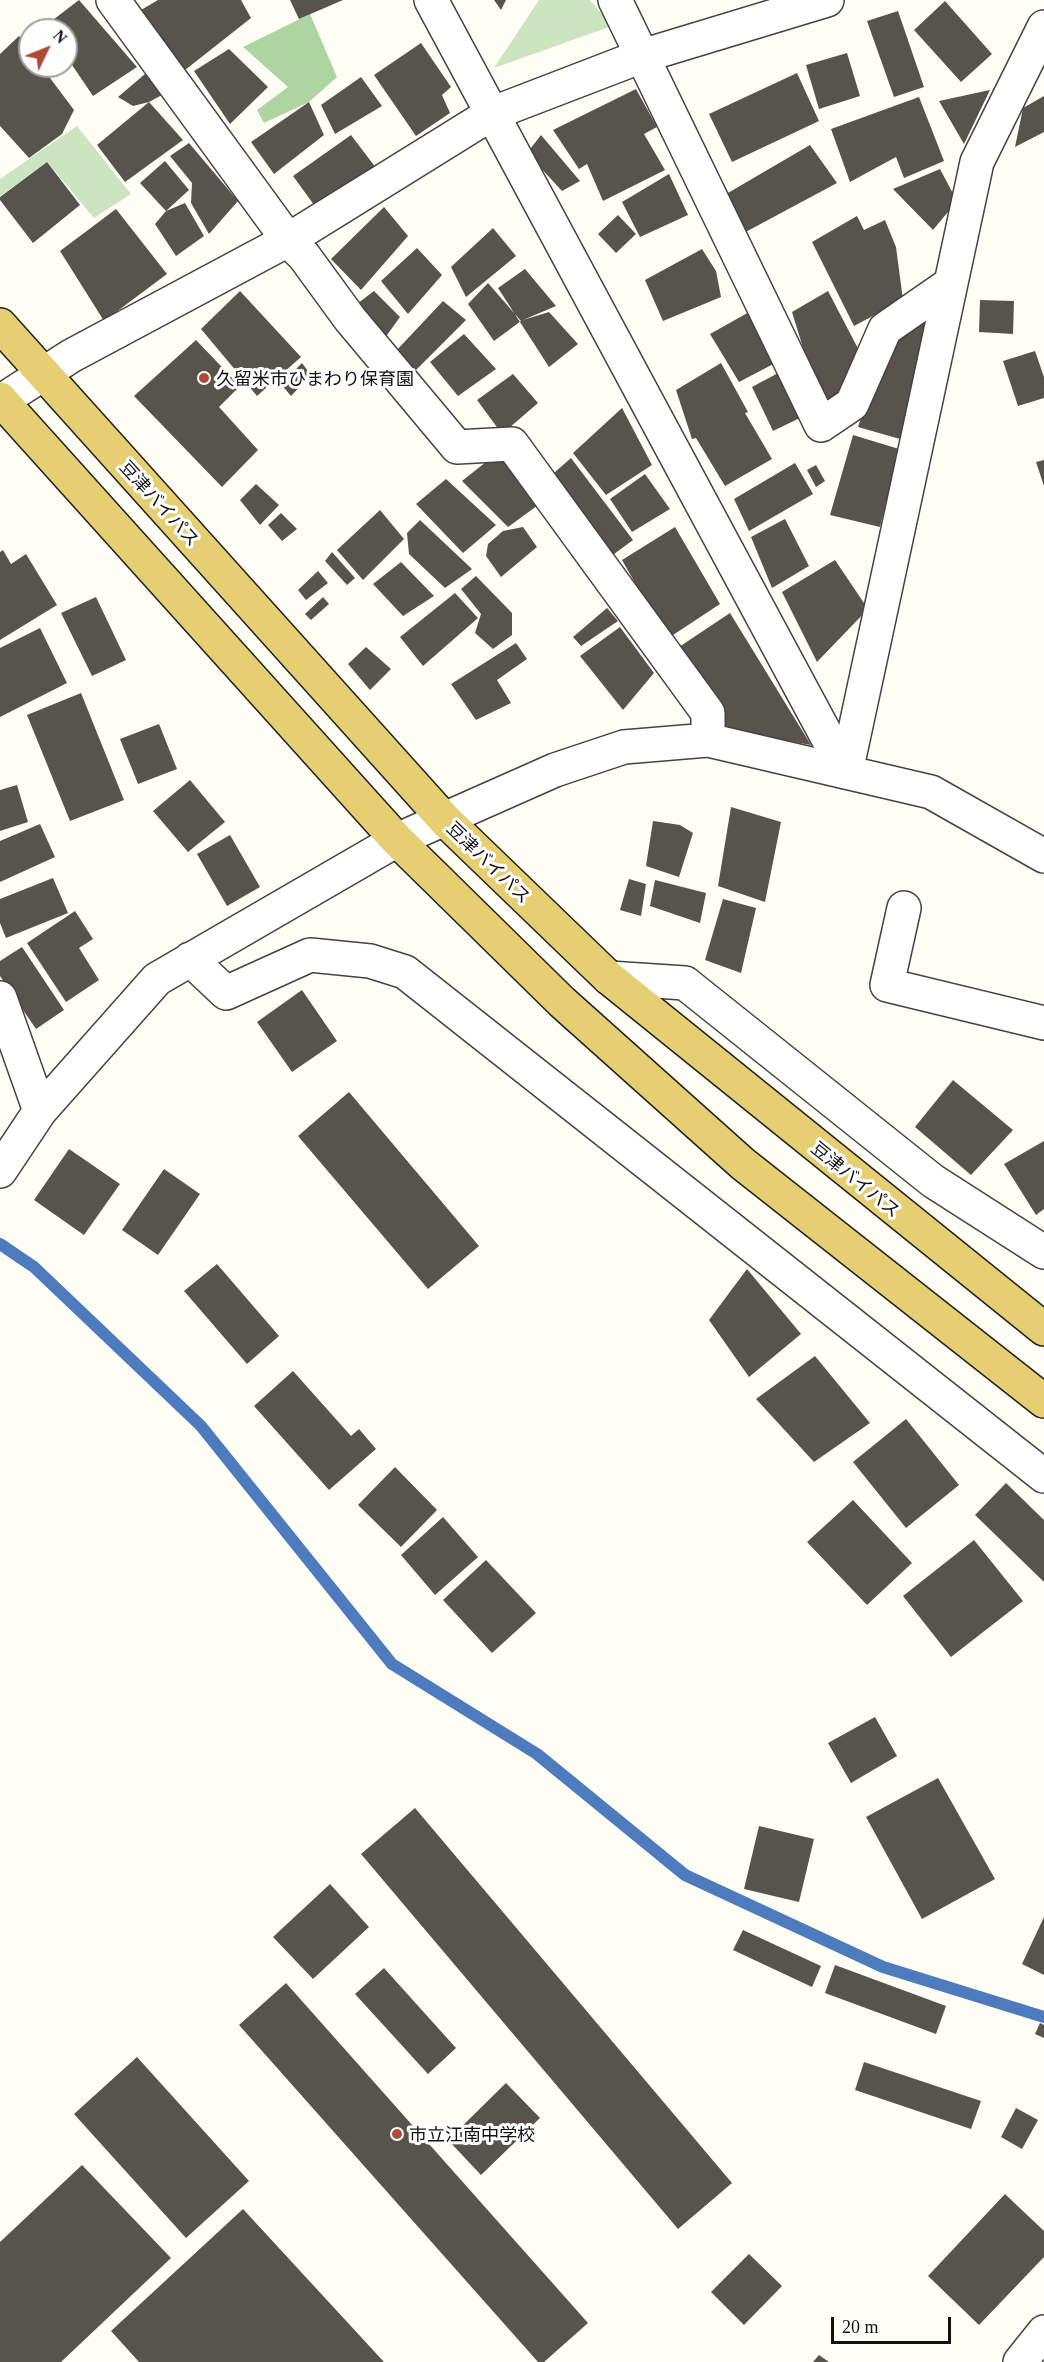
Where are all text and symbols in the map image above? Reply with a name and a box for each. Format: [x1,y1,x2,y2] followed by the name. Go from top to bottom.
[18,18,78,78] north arrow
[50,27,70,47] text: N
[216,367,414,389] place label: 久留米市ひまわり保育園
[197,371,211,385] marker: 久留米市ひまわり保育園
[116,456,204,550] street label: 豆津バイパス
[443,817,535,907] street label: 豆津バイパス
[807,1137,905,1221] street label: 豆津バイパス
[409,2123,535,2145] place label: 市立江南中学校
[390,2127,404,2141] marker: 市立江南中学校
[834,2305,954,2343] scale bar
[842,2317,879,2337] text: 20 m

